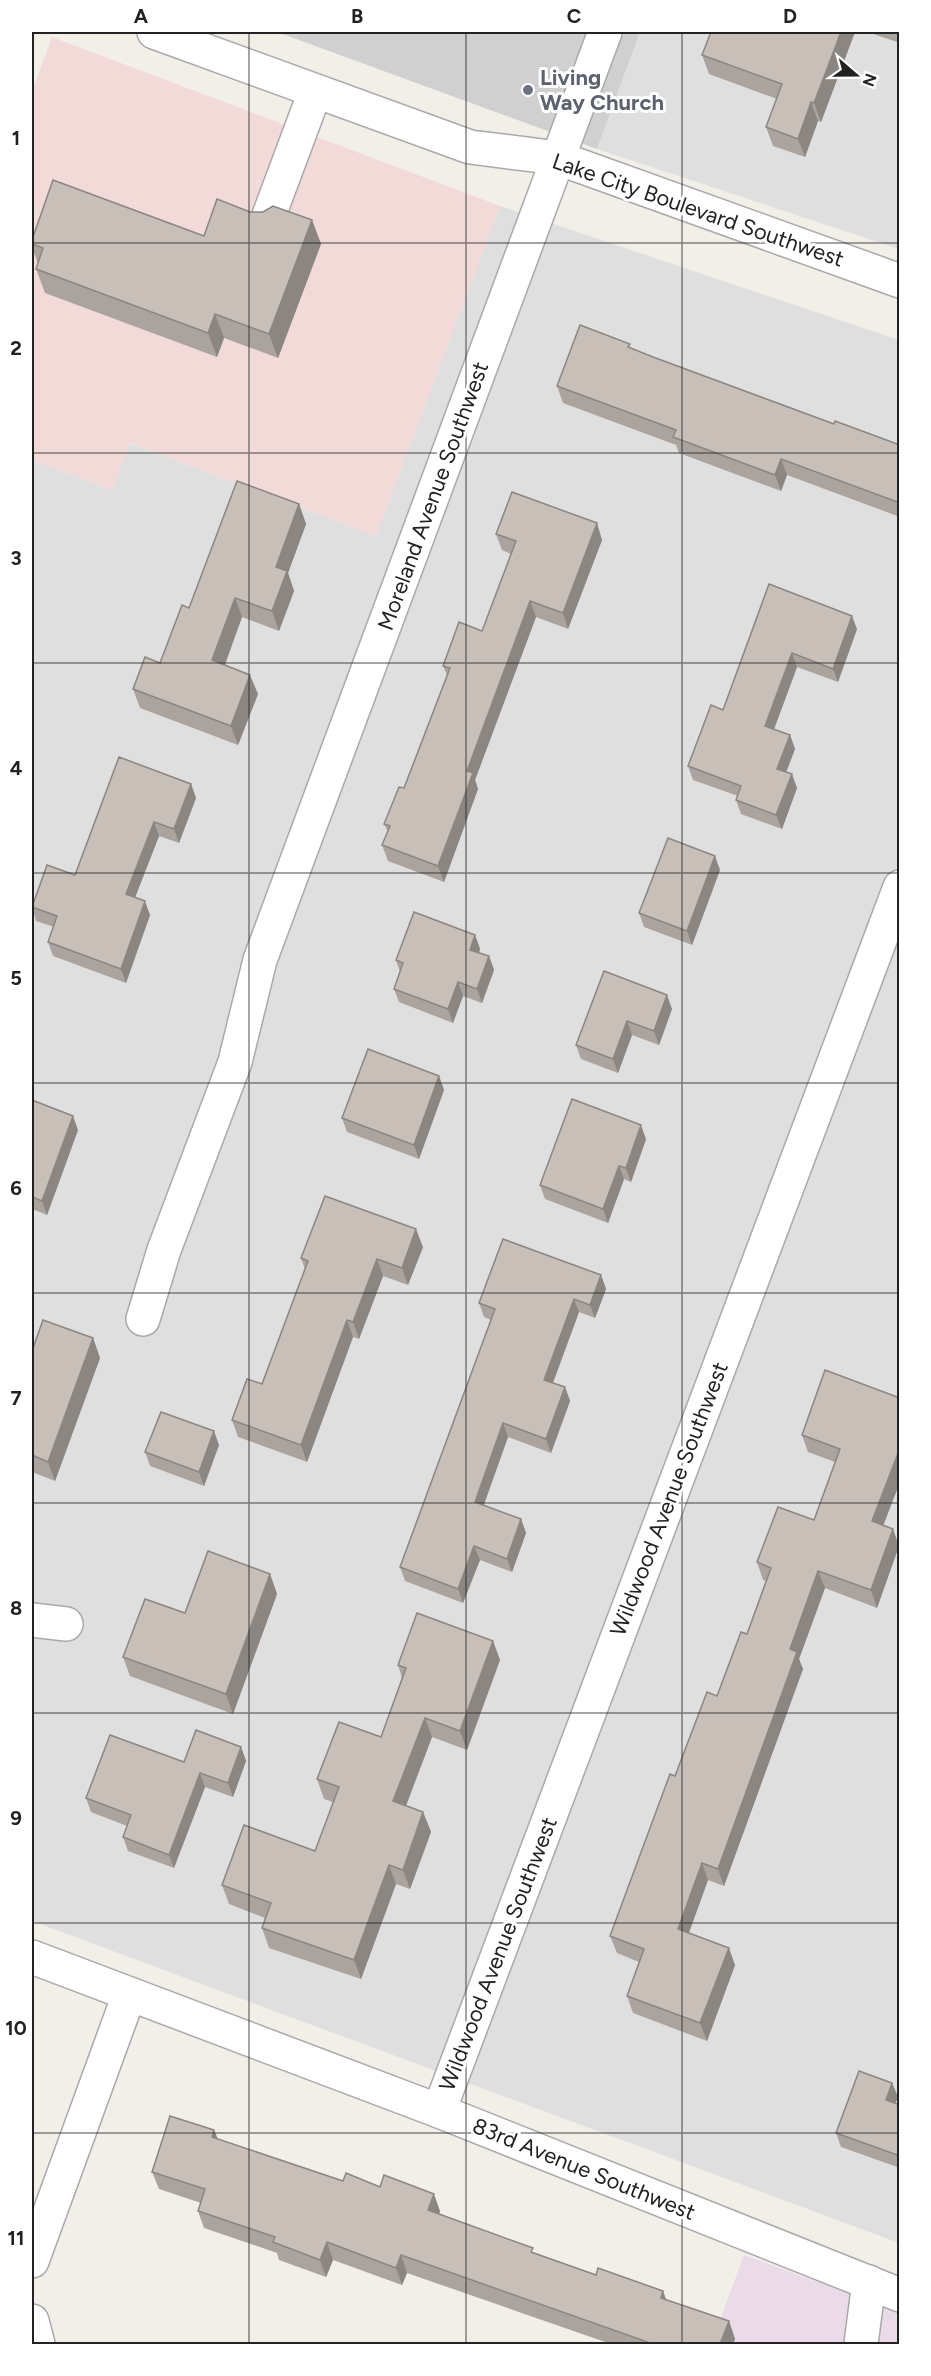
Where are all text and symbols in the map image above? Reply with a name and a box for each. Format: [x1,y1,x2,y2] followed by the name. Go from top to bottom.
[134,4,149,28] text: A
[351,4,363,28] text: B
[567,4,581,28] text: C
[783,4,797,28] text: D
[826,45,886,105] north arrow
[540,64,664,116] place label: Living Way Church
[859,71,881,89] text: N
[521,83,535,97] marker: Living Way Church
[12,126,20,150] text: 1
[549,147,847,273] street label: Lake City Boulevard Southwest
[10,336,22,360] text: 2
[372,358,494,634] street label: Moreland Avenue Southwest
[10,546,22,570] text: 3
[10,756,23,780] text: 4
[10,966,22,990] text: 5
[10,1176,22,1200] text: 6
[604,1358,734,1640] street label: Wildwood Avenue Southwest
[10,1386,22,1410] text: 7
[10,1596,22,1620] text: 8
[10,1806,22,1830] text: 9
[433,1813,563,2095] street label: Wildwood Avenue Southwest
[5,2016,27,2040] text: 10
[469,2112,699,2226] street label: 83rd Avenue Southwest
[8,2226,24,2250] text: 11

